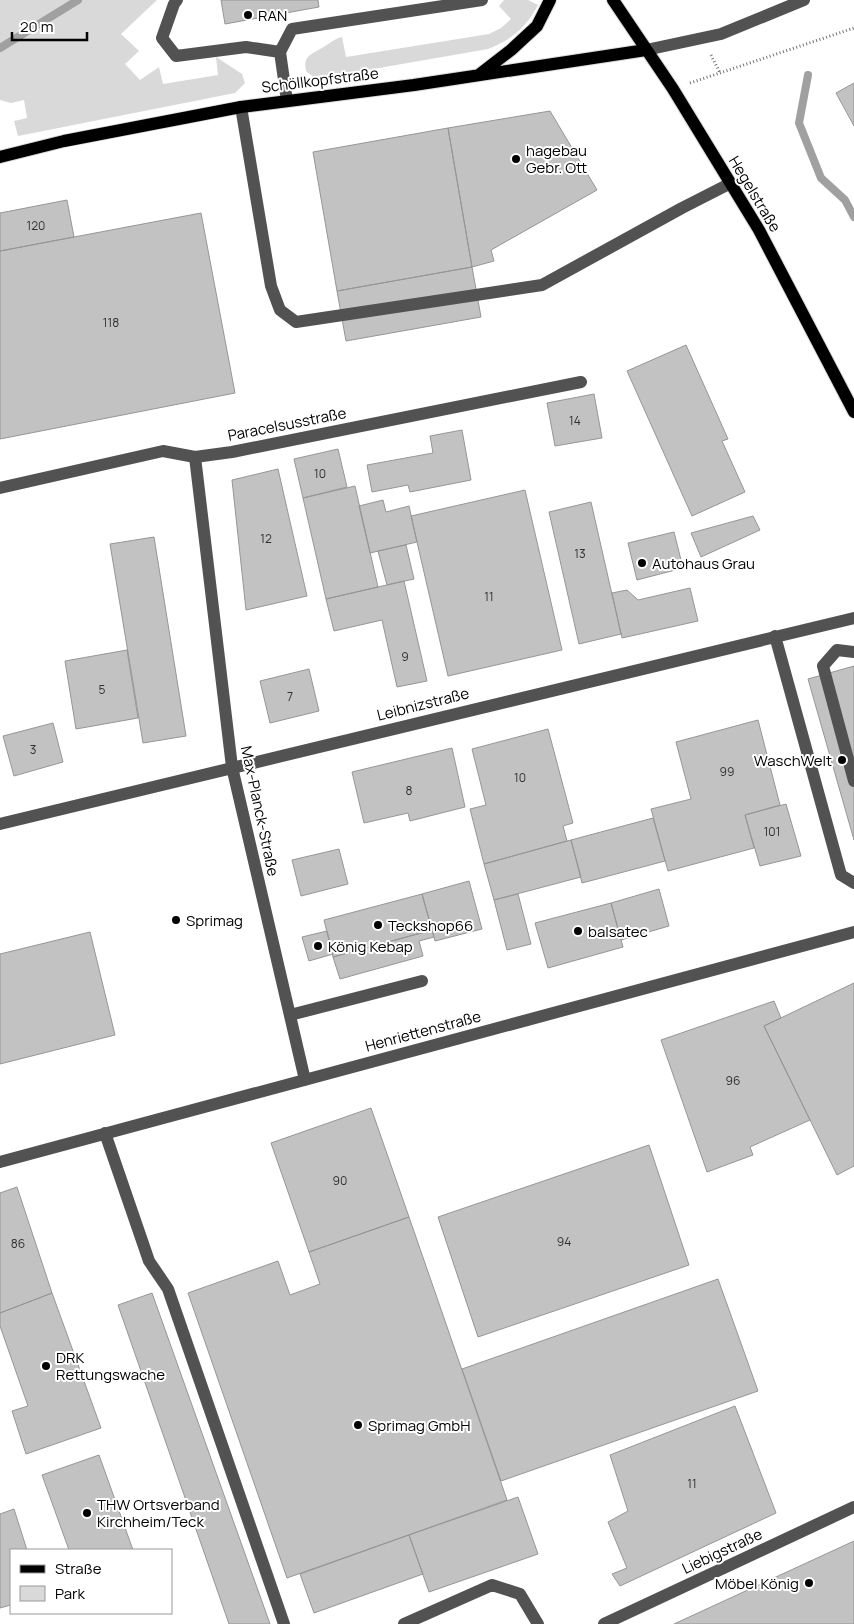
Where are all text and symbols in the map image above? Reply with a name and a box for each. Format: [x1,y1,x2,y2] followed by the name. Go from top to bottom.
[258,5,287,26] place label: RAN
[242,9,254,21] marker: RAN
[12,10,88,42] scale bar
[20,16,53,37] text: 20 m
[260,62,380,98] street label: Schöllkopfstraße
[526,140,587,178] place label: hagebau Gebr. Ott
[724,152,786,236] street label: Hegelstraße
[510,153,522,165] marker: hagebau Gebr. Ott
[27,217,45,234] house number: 120
[103,314,119,331] house number: 118
[226,402,348,446] street label: Paracelsusstraße
[569,412,581,429] house number: 14
[314,465,326,482] house number: 10
[260,530,272,547] house number: 12
[574,545,586,562] house number: 13
[652,553,755,574] place label: Autohaus Grau
[636,557,648,569] marker: Autohaus Grau
[484,588,494,605] house number: 11
[401,648,409,665] house number: 9
[99,681,106,698] house number: 5
[375,682,471,726] street label: Leibnizstraße
[287,688,293,705] house number: 7
[30,741,36,758] house number: 3
[236,744,284,878] street label: Max-Planck-Straße
[754,750,832,771] place label: WaschWelt
[836,754,848,766] marker: WaschWelt
[720,763,734,780] house number: 99
[514,769,526,786] house number: 10
[406,782,413,799] house number: 8
[764,823,780,840] house number: 101
[186,910,243,931] place label: Sprimag
[170,914,182,926] marker: Sprimag
[388,915,473,936] place label: Teckshop66
[372,919,384,931] marker: Teckshop66
[588,921,648,942] place label: balsatec
[572,925,584,937] marker: balsatec
[328,936,413,957] place label: König Kebap
[312,940,324,952] marker: König Kebap
[363,1005,483,1057] street label: Henriettenstraße
[726,1072,740,1089] house number: 96
[333,1172,347,1189] house number: 90
[557,1233,571,1250] house number: 94
[11,1235,25,1252] house number: 86
[56,1347,165,1385] place label: DRK Rettungswache
[40,1360,52,1372] marker: DRK Rettungswache
[368,1415,470,1436] place label: Sprimag GmbH
[352,1419,364,1431] marker: Sprimag GmbH
[687,1475,697,1492] house number: 11
[97,1494,220,1532] place label: THW Ortsverband Kirchheim/Teck
[81,1507,93,1519] marker: THW Ortsverband Kirchheim/Teck
[678,1523,766,1579] street label: Liebigstraße
[10,1549,172,1614] legend
[55,1558,102,1579] text: Straße
[715,1573,799,1594] place label: Möbel König
[803,1577,815,1589] marker: Möbel König
[55,1583,85,1604] text: Park

